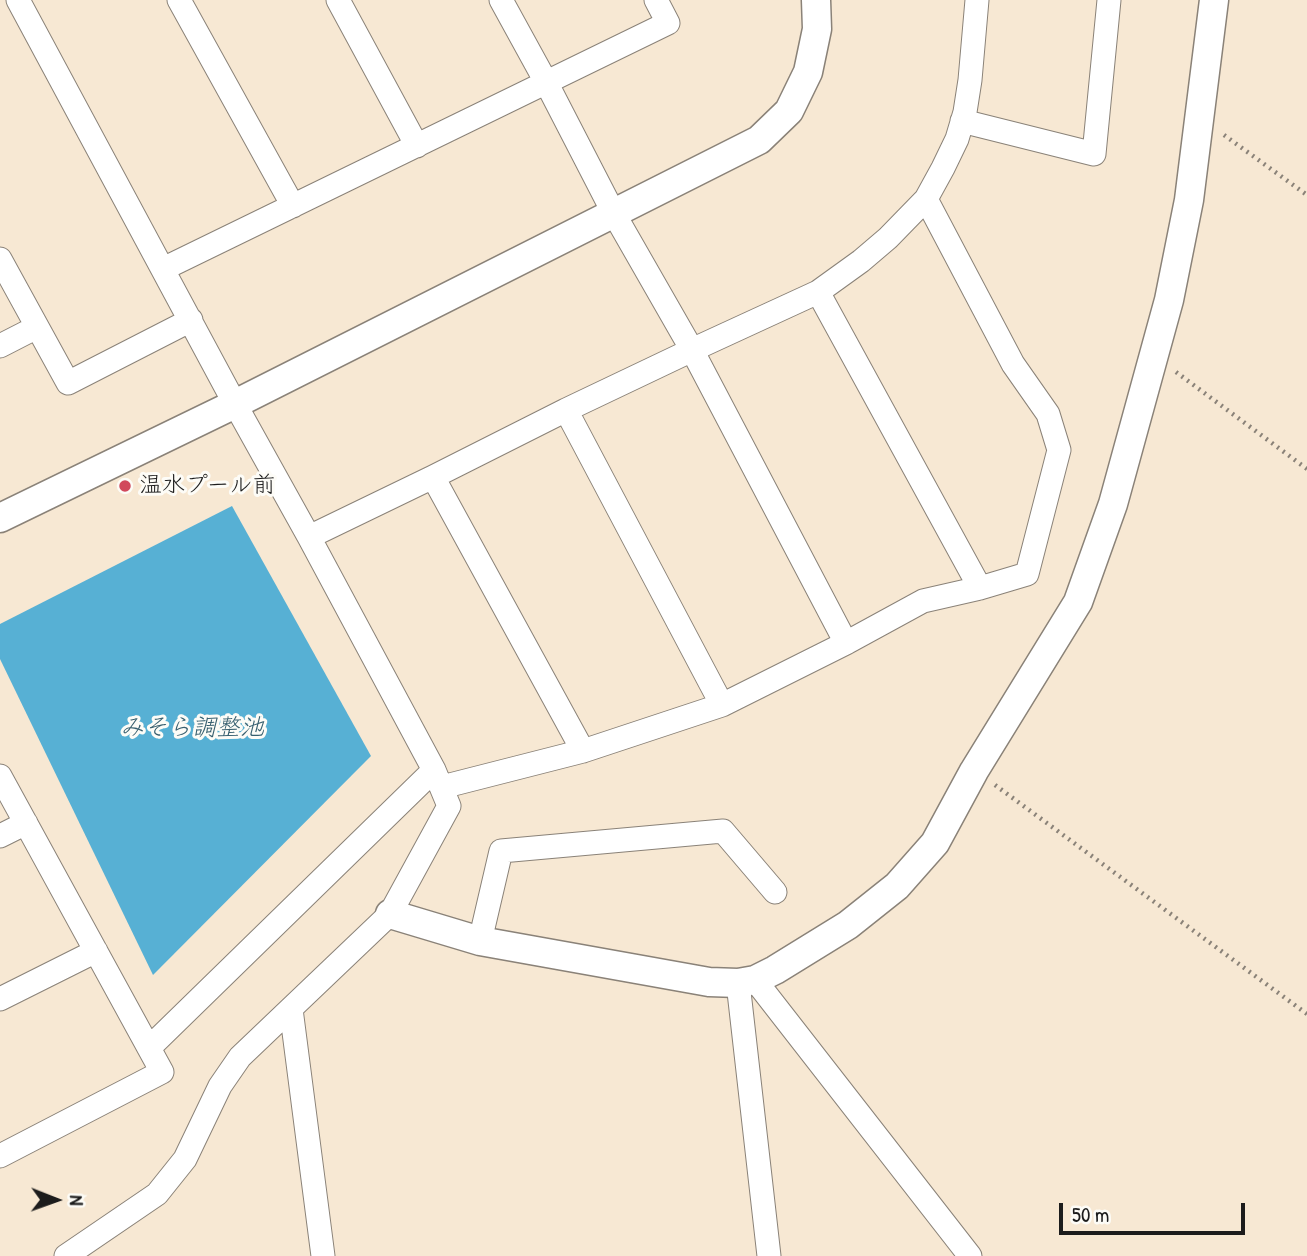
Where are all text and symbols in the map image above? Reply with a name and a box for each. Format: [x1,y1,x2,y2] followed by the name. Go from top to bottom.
[139,472,276,500] place label: 温水プール前
[117,478,133,494] marker: 温水プール前
[120,715,264,743] water label: みそら調整池
[21,1165,91,1235] north arrow
[1062,1190,1248,1234] scale bar
[64,1195,90,1206] text: N
[1072,1200,1109,1229] text: 50 m

